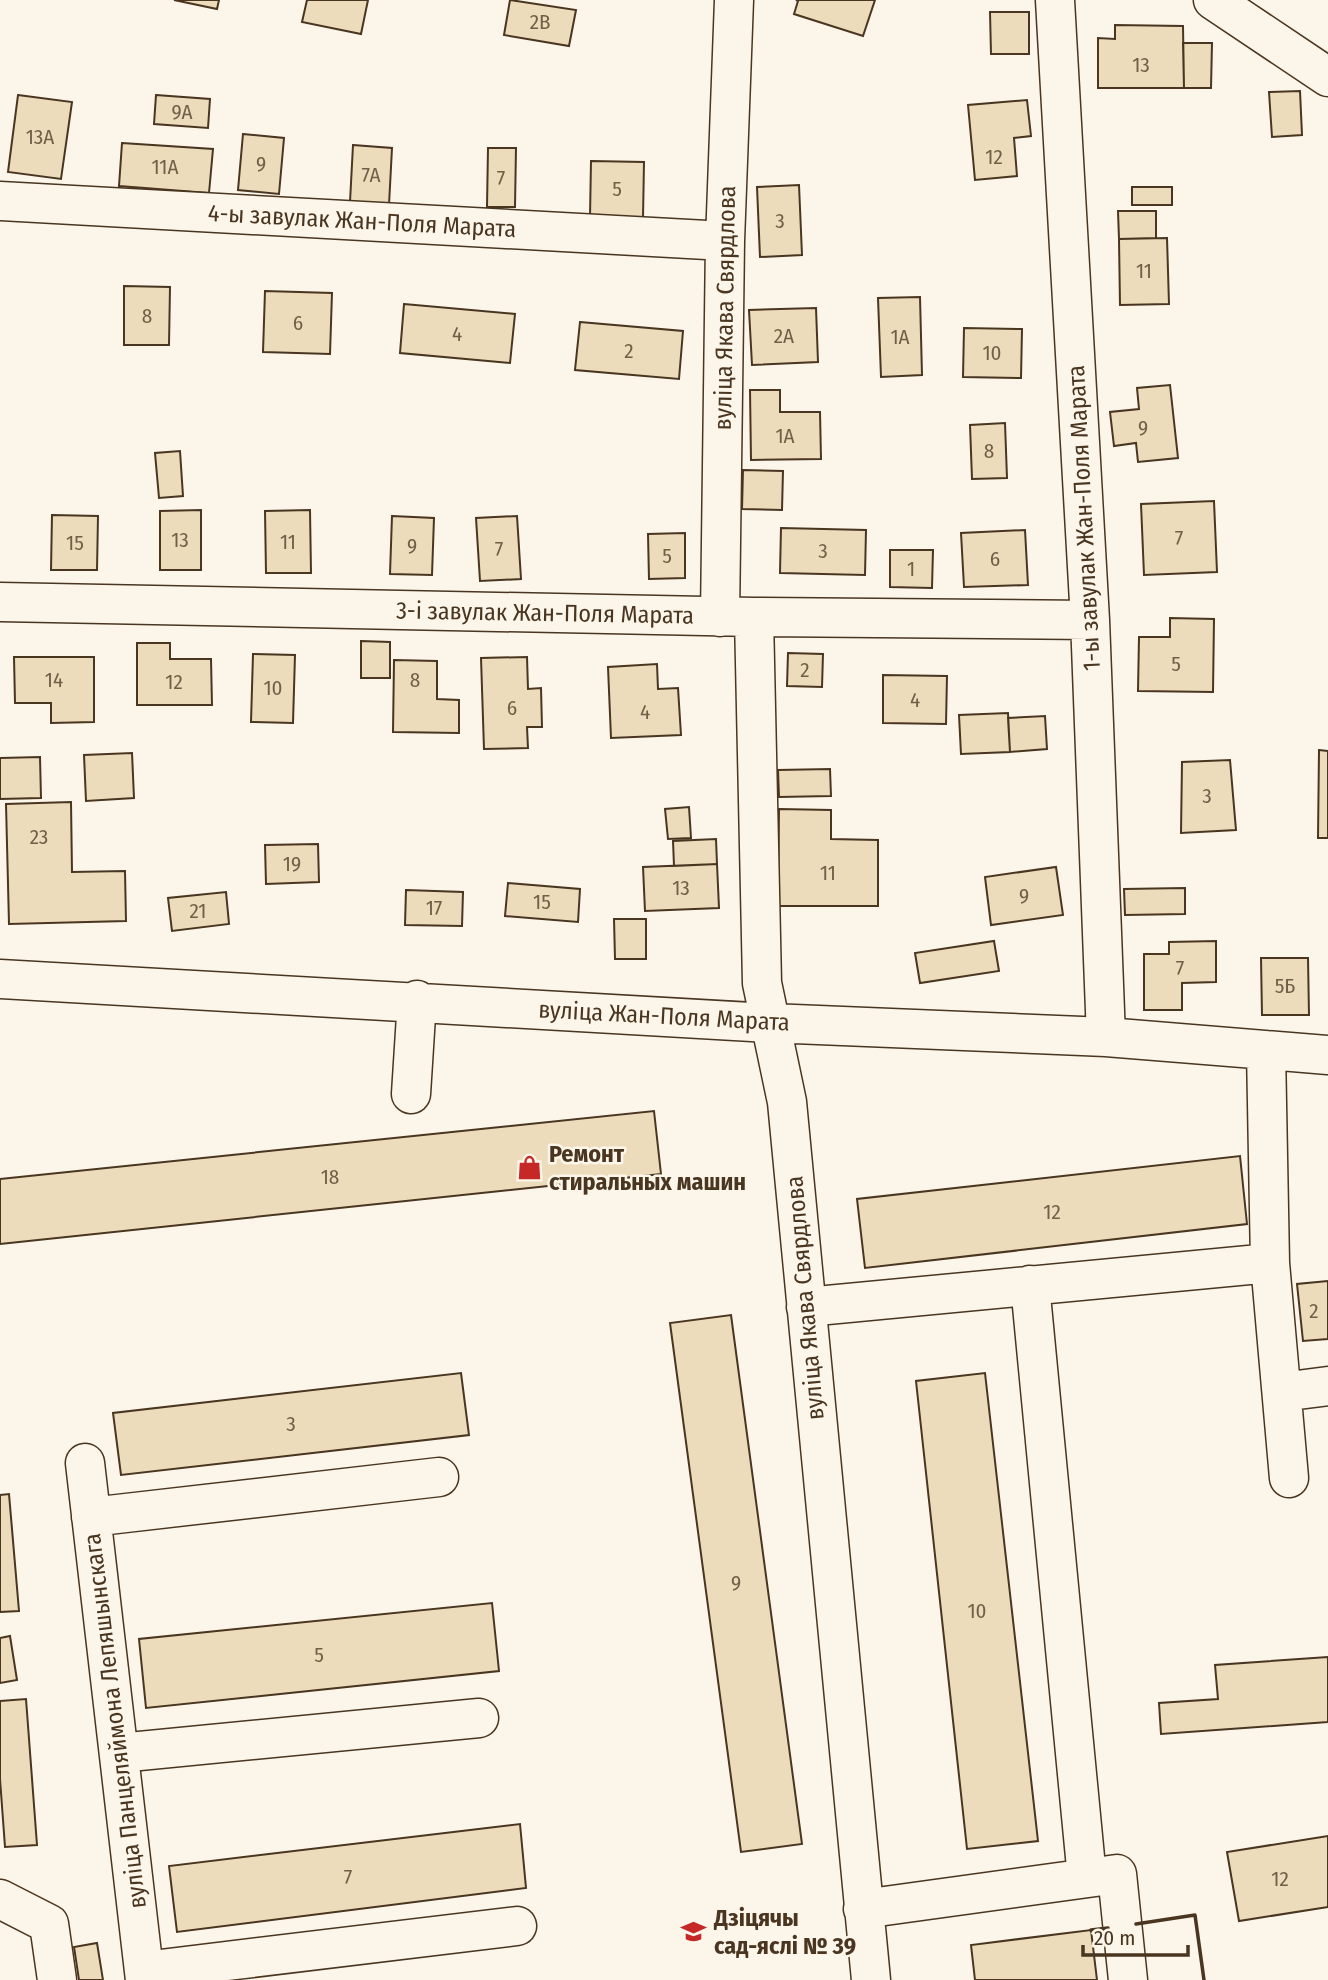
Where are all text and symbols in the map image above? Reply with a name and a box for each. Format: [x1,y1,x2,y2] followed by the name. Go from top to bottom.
[530,9,550,35] house number: 2В
[1132,52,1150,78] house number: 13
[171,99,193,125] house number: 9А
[26,124,54,150] house number: 13А
[985,144,1003,170] house number: 12
[256,151,266,177] house number: 9
[151,154,179,180] house number: 11А
[362,162,380,188] house number: 7А
[497,165,505,191] house number: 7
[612,176,622,202] house number: 5
[709,185,741,431] street label: вуліца Якава Свярдлова
[207,199,517,243] street label: 4-ы завулак Жан-Поля Марата
[775,208,785,234] house number: 3
[1136,258,1152,284] house number: 11
[142,303,152,329] house number: 8
[293,310,303,336] house number: 6
[452,321,462,347] house number: 4
[774,323,794,349] house number: 2А
[890,324,910,350] house number: 1А
[624,338,634,364] house number: 2
[982,340,1002,366] house number: 10
[1062,364,1106,672] street label: 1-ы завулак Жан-Поля Марата
[1138,415,1148,441] house number: 9
[775,423,795,449] house number: 1А
[984,438,994,464] house number: 8
[1175,525,1183,551] house number: 7
[171,527,189,553] house number: 13
[280,529,296,555] house number: 11
[66,530,84,556] house number: 15
[407,533,417,559] house number: 9
[495,536,503,562] house number: 7
[818,538,828,564] house number: 3
[662,543,672,569] house number: 5
[990,546,1000,572] house number: 6
[907,556,915,582] house number: 1
[396,596,694,630] street label: 3-і завулак Жан-Поля Марата
[1171,651,1181,677] house number: 5
[800,657,810,683] house number: 2
[45,667,63,693] house number: 14
[410,667,420,693] house number: 8
[165,669,183,695] house number: 12
[263,675,283,701] house number: 10
[910,687,920,713] house number: 4
[507,695,517,721] house number: 6
[640,699,650,725] house number: 4
[1202,783,1212,809] house number: 3
[30,824,48,850] house number: 23
[283,851,301,877] house number: 19
[820,860,836,886] house number: 11
[672,875,690,901] house number: 13
[1019,883,1029,909] house number: 9
[533,889,551,915] house number: 15
[426,895,442,921] house number: 17
[190,898,207,924] house number: 21
[1176,955,1184,981] house number: 7
[1275,973,1295,999] house number: 5Б
[538,995,790,1037] street label: вуліца Жан-Поля Марата
[549,1140,746,1196] place label: Ремонт стиральных машин
[515,1154,543,1182] shop icon: Ремонт стиральных машин
[321,1164,339,1190] house number: 18
[780,1175,830,1421] street label: вуліца Якава Свярдлова
[1043,1199,1061,1225] house number: 12
[1309,1298,1319,1324] house number: 2
[286,1411,296,1437] house number: 3
[78,1532,152,1910] street label: вуліца Панцеляймона Лепяшынскага
[731,1570,741,1596] house number: 9
[967,1598,987,1624] house number: 10
[314,1642,324,1668] house number: 5
[344,1864,352,1890] house number: 7
[1271,1866,1289,1892] house number: 12
[713,1904,856,1960] place label: Дзіцячы сад-яслі № 39
[1083,1913,1188,1957] scale bar
[680,1918,708,1946] school or university icon: Дзіцячы сад-яслі № 39
[1094,1925,1135,1951] text: 20 m

